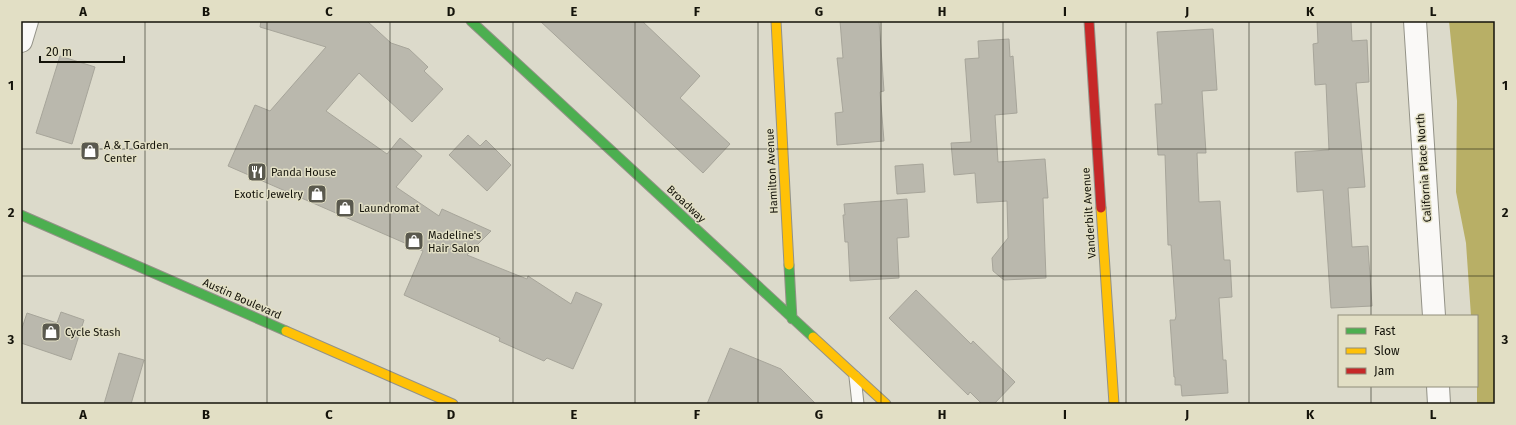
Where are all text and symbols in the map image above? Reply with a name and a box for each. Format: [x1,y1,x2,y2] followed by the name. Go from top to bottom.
[78,4,87,19] text: A
[202,4,210,19] text: B
[325,4,333,19] text: C
[447,4,456,19] text: D
[571,4,578,19] text: E
[694,4,701,19] text: F
[815,4,823,19] text: G
[938,4,946,19] text: H
[1063,4,1067,19] text: I
[1184,4,1189,19] text: J
[1306,4,1315,19] text: K
[1430,4,1437,19] text: L
[40,38,124,64] scale bar
[46,45,72,59] text: 20 m
[8,78,14,93] text: 1
[1502,78,1508,93] text: 1
[1414,113,1434,223] street label: California Place North
[763,128,781,214] street label: Hamilton Avenue
[104,139,169,165] place label: A & T Garden Center
[79,140,101,162] shop icon: A & T Garden Center
[246,161,268,183] restaurant icon: Panda House
[271,166,336,179] place label: Panda House
[1079,167,1099,259] street label: Vanderbilt Avenue
[306,183,328,205] shop icon: Exotic Jewelry
[664,183,709,226] street label: Broadway
[234,188,304,201] place label: Exotic Jewelry
[334,197,356,219] shop icon: Laundromat
[359,202,420,215] place label: Laundromat
[8,205,15,220] text: 2
[1502,205,1509,220] text: 2
[428,229,481,255] place label: Madeline's Hair Salon
[403,230,425,252] shop icon: Madeline's Hair Salon
[201,276,283,322] street label: Austin Boulevard
[1338,315,1478,387] legend
[40,321,62,343] shop icon: Cycle Stash
[1374,324,1396,338] text: Fast
[65,326,121,339] place label: Cycle Stash
[7,332,15,347] text: 3
[1501,332,1509,347] text: 3
[1374,344,1400,358] text: Slow
[1374,364,1394,378] text: Jam
[78,407,87,422] text: A
[202,407,210,422] text: B
[325,407,333,422] text: C
[447,407,456,422] text: D
[571,407,578,422] text: E
[694,407,701,422] text: F
[815,407,823,422] text: G
[938,407,946,422] text: H
[1063,407,1067,422] text: I
[1184,407,1189,422] text: J
[1306,407,1315,422] text: K
[1430,407,1437,422] text: L

